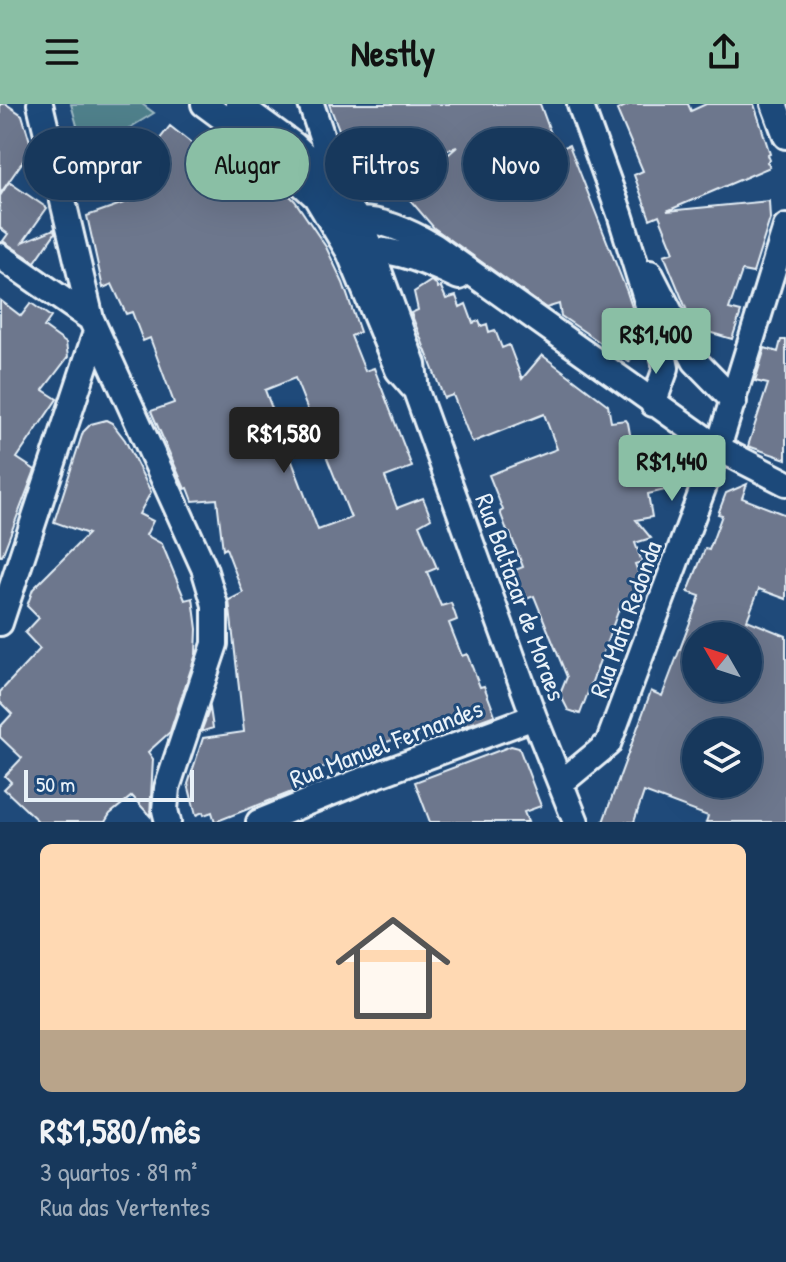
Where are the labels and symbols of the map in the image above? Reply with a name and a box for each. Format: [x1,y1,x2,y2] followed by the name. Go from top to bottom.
[582,308,730,376] pin: R$1,400
[210,407,358,475] pin: R$1,580
[598,435,746,503] pin: R$1,440
[467,489,575,705] street label: Rua Baltazar de Moraes
[581,536,669,702] street label: Rua Mata Redonda
[682,622,762,702] north arrow
[285,690,487,796] street label: Rua Manuel Fernandes
[24,766,194,802] scale bar

